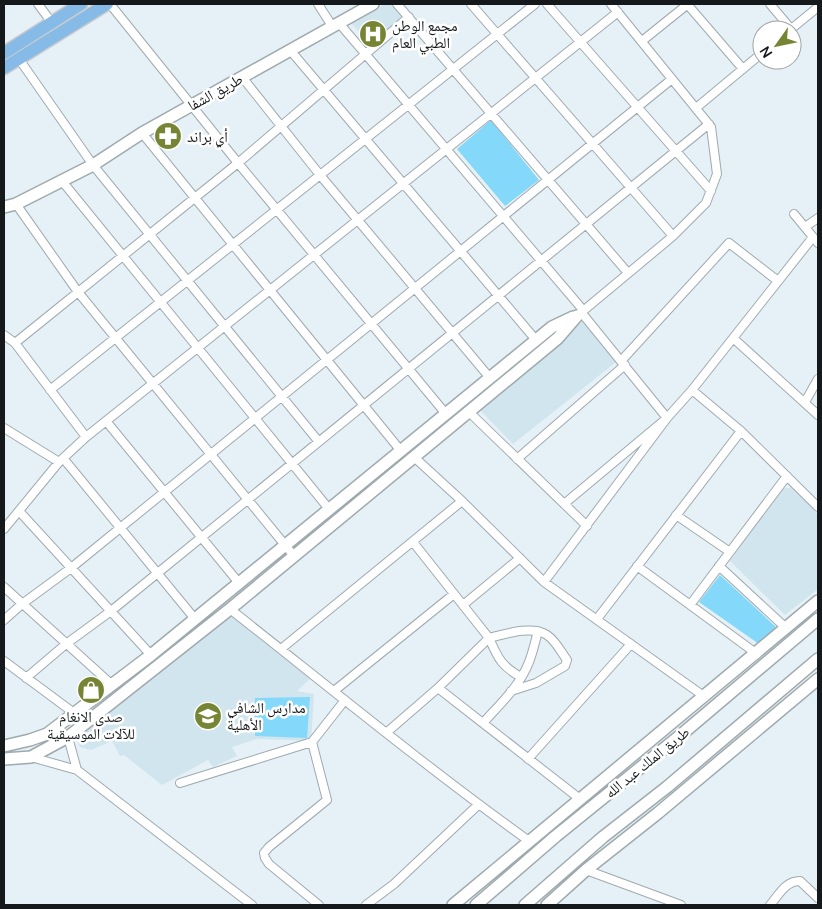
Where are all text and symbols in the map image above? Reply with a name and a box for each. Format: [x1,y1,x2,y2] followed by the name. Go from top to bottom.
[392,15,458,54] place label: مجمع الوطن الطبي العام
[358,19,388,49] hospital icon: مجمع الوطن الطبي العام
[752,20,802,70] north arrow
[755,43,776,62] text: N
[184,68,246,116] street label: طريق الشفا
[153,121,183,151] pharmacy icon: أي براند
[187,126,228,148] place label: أي براند
[76,675,106,705] shop icon: صدى الانغام للآلات الموسيقية
[227,697,306,735] place label: مدارس الشافي الأهلية
[193,701,223,731] school or university icon: مدارس الشافي الأهلية
[47,706,135,744] place label: صدى الانغام للآلات الموسيقية
[600,721,694,803] street label: طريق الملك عبد الله

